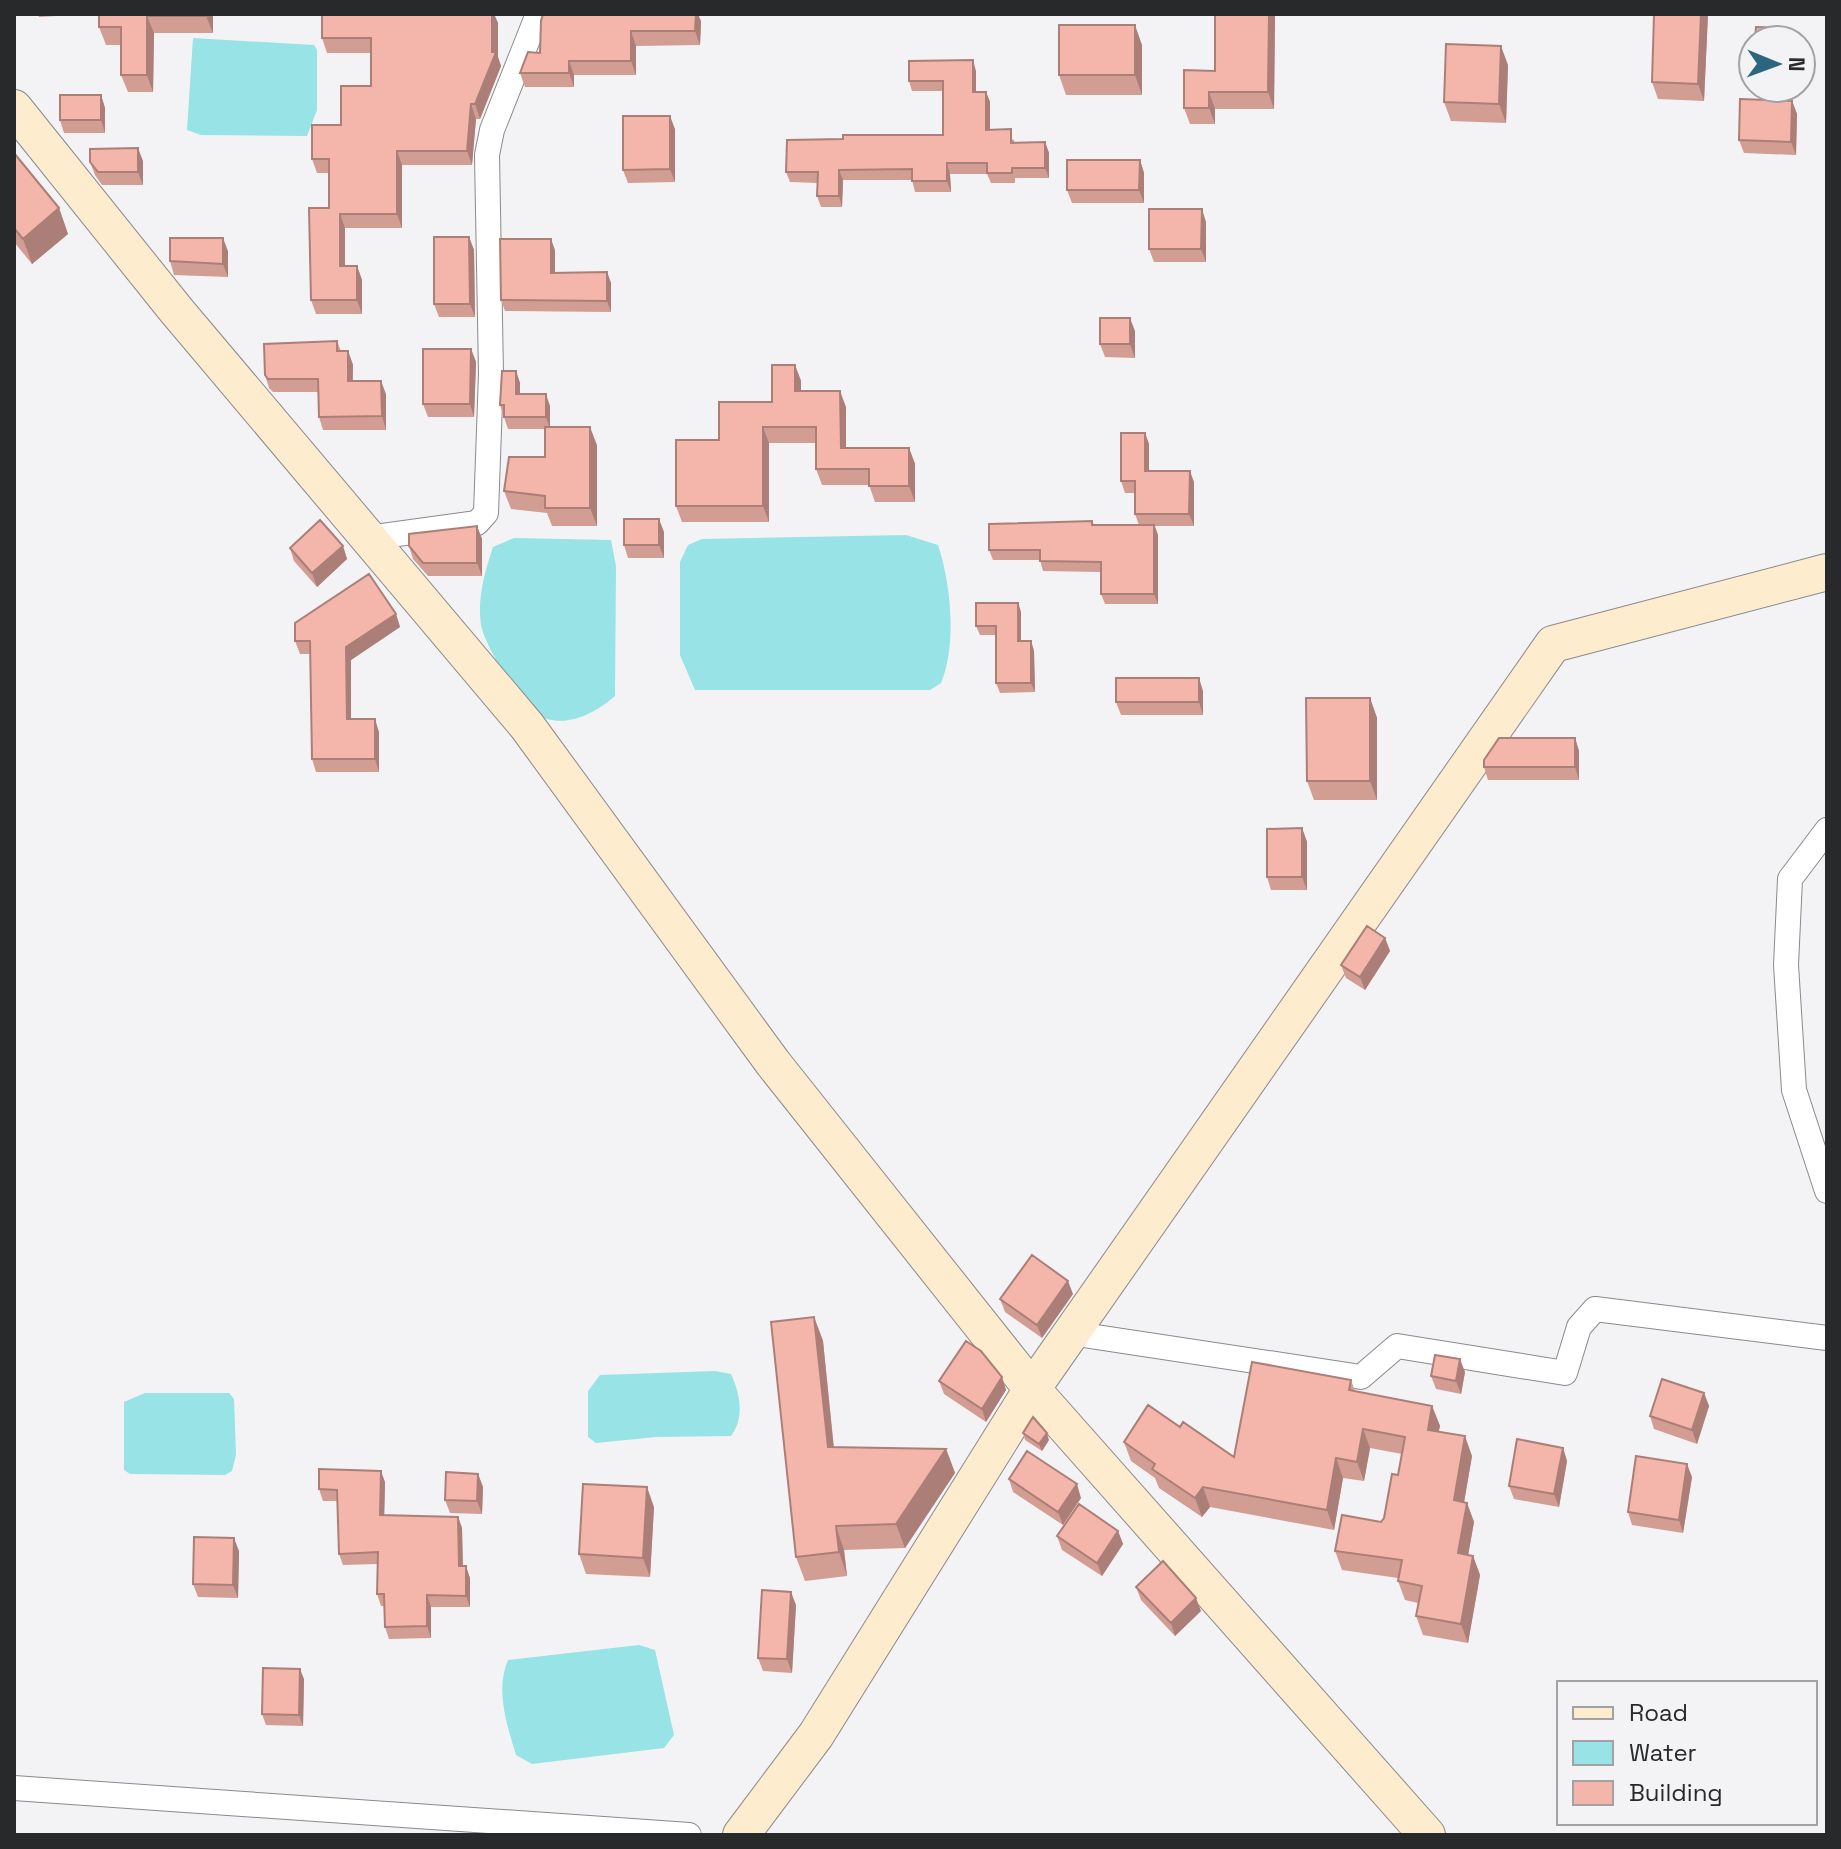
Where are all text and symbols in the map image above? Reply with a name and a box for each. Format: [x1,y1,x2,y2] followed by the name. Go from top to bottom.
[1737,24,1817,104] north arrow
[1783,57,1811,72] text: N
[1557,1681,1817,1825] legend
[1629,1697,1688,1728] text: Road
[1629,1737,1697,1768] text: Water
[1629,1777,1723,1808] text: Building

